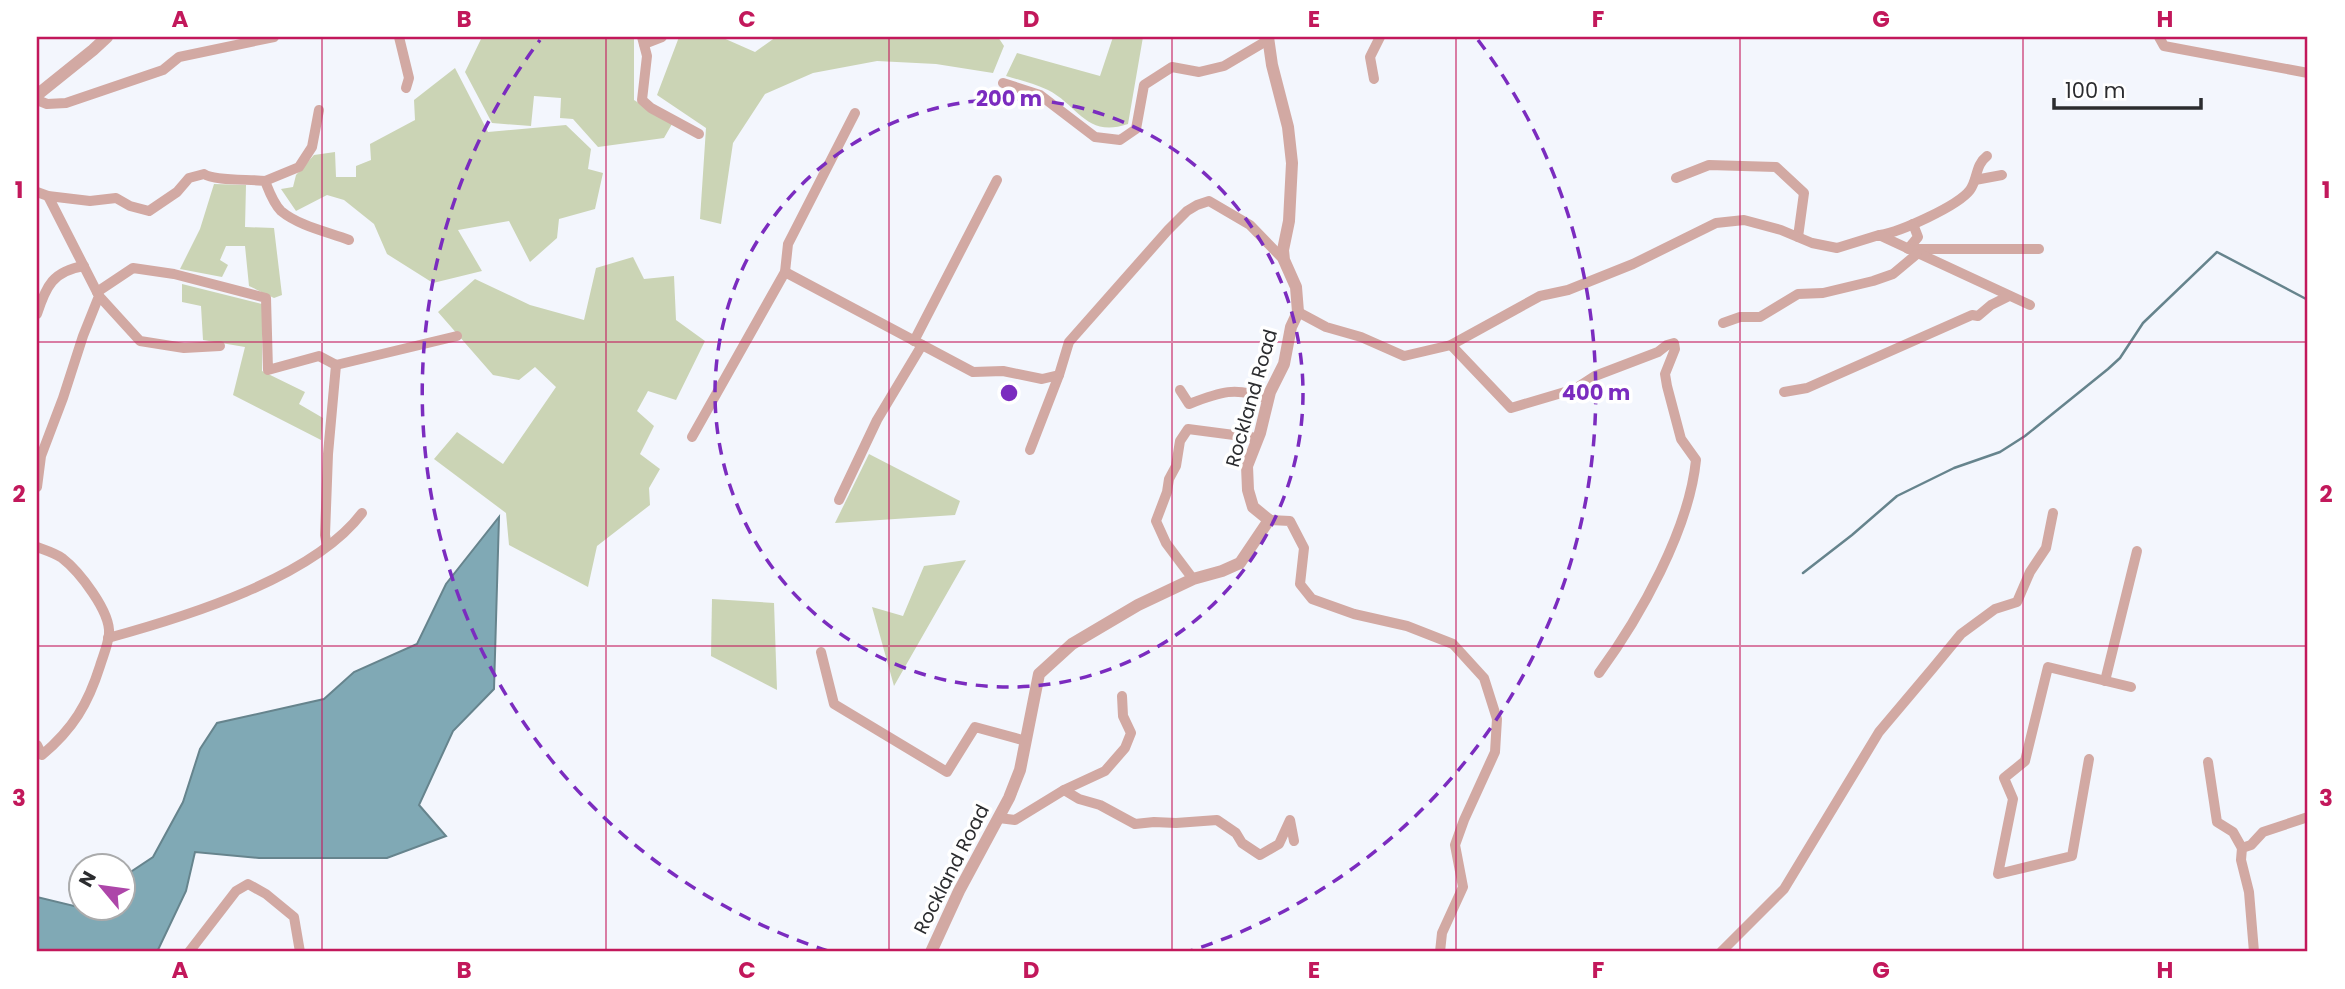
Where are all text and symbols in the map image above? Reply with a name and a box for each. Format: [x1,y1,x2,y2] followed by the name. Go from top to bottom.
[172,3,189,35] text: A
[456,3,472,35] text: B
[738,3,756,35] text: C
[1023,3,1039,35] text: D
[1308,3,1320,35] text: E
[1592,3,1604,35] text: F
[1872,3,1890,35] text: G
[2157,3,2173,35] text: H
[2054,66,2202,110] scale bar
[2065,76,2125,105] text: 100 m
[976,84,1042,113] text: 200 m
[15,174,23,206] text: 1
[2322,174,2330,206] text: 1
[1219,326,1284,470] street label: Rockland Road
[1562,378,1630,407] text: 400 m
[997,381,1021,405] centre of rings
[12,478,26,510] text: 2
[2319,478,2333,510] text: 2
[12,782,26,814] text: 3
[2319,782,2333,814] text: 3
[907,800,996,939] street label: Rockland Road
[66,852,136,922] north arrow
[72,866,103,892] text: N
[172,954,189,986] text: A
[456,954,472,986] text: B
[738,954,756,986] text: C
[1023,954,1039,986] text: D
[1308,954,1320,986] text: E
[1592,954,1604,986] text: F
[1872,954,1890,986] text: G
[2157,954,2173,986] text: H

